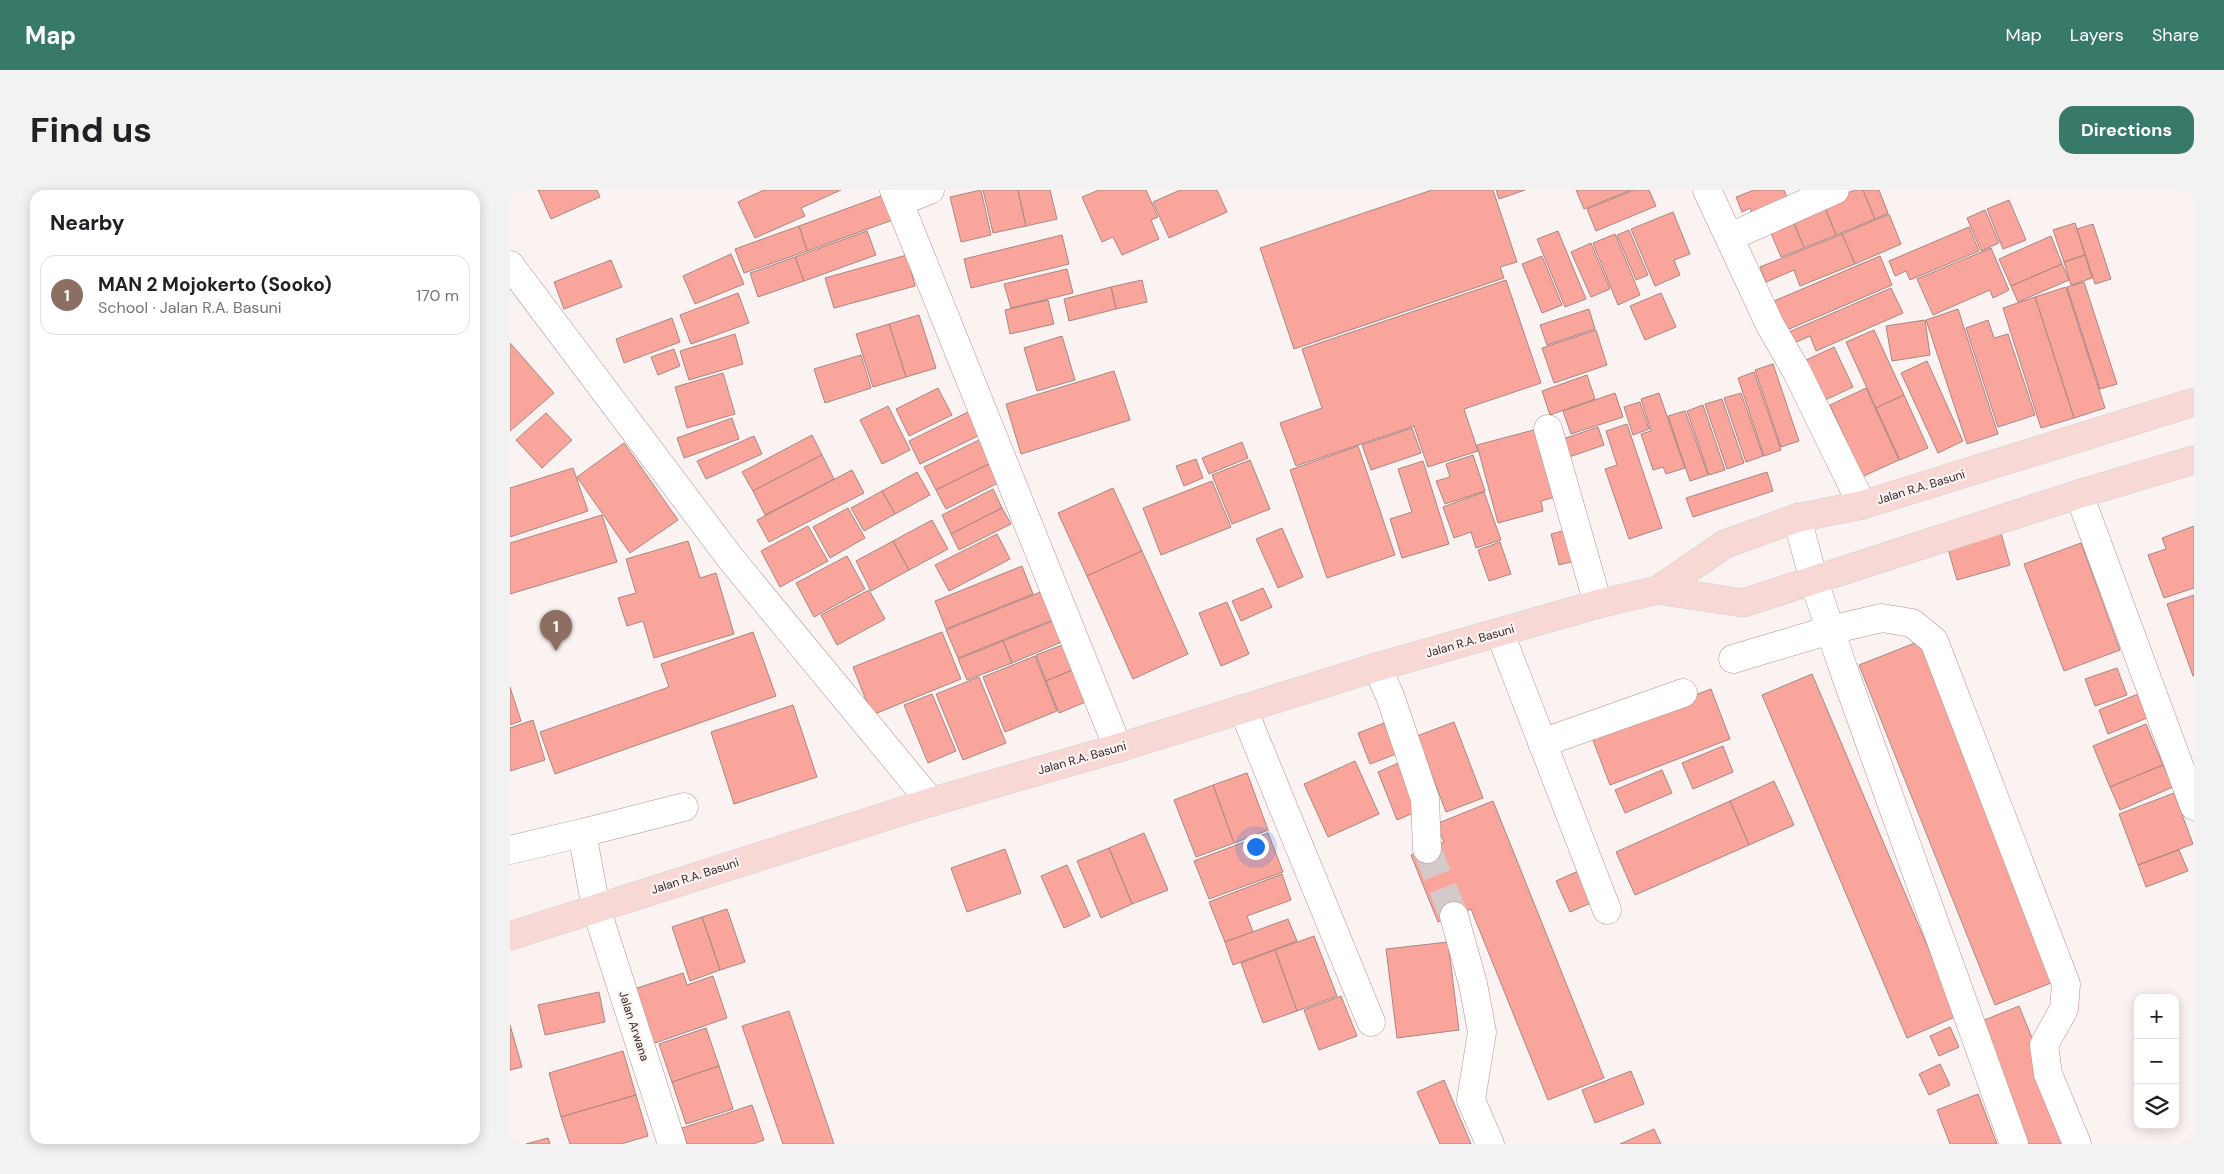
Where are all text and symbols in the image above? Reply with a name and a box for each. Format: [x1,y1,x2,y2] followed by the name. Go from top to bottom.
[25,20,76,51] text: Map
[2006,23,2042,47] text: Map
[2070,23,2124,47] text: Layers
[2152,23,2199,47] text: Share
[2059,106,2194,154] button: Directions
[30,107,152,153] text: Find us
[50,209,124,237] text: Nearby
[98,272,332,297] text: MAN 2 Mojokerto (Sooko)
[64,285,70,306] text: 1
[416,285,459,306] text: 170 m
[98,297,282,318] text: School · Jalan R.A. Basuni
[1875,466,1967,508] street label: Jalan R.A. Basuni
[540,610,572,651] pin: 1
[1424,621,1516,661] street label: Jalan R.A. Basuni
[1036,738,1128,778] street label: Jalan R.A. Basuni
[1243,834,1269,860] your location
[649,854,741,898] street label: Jalan R.A. Basuni
[615,989,653,1063] street label: Jalan Arwana
[2134,994,2179,1129] map controls
[2134,994,2179,1039] button: +
[2134,1039,2179,1084] button: −
[2134,1084,2179,1129] button: layers

